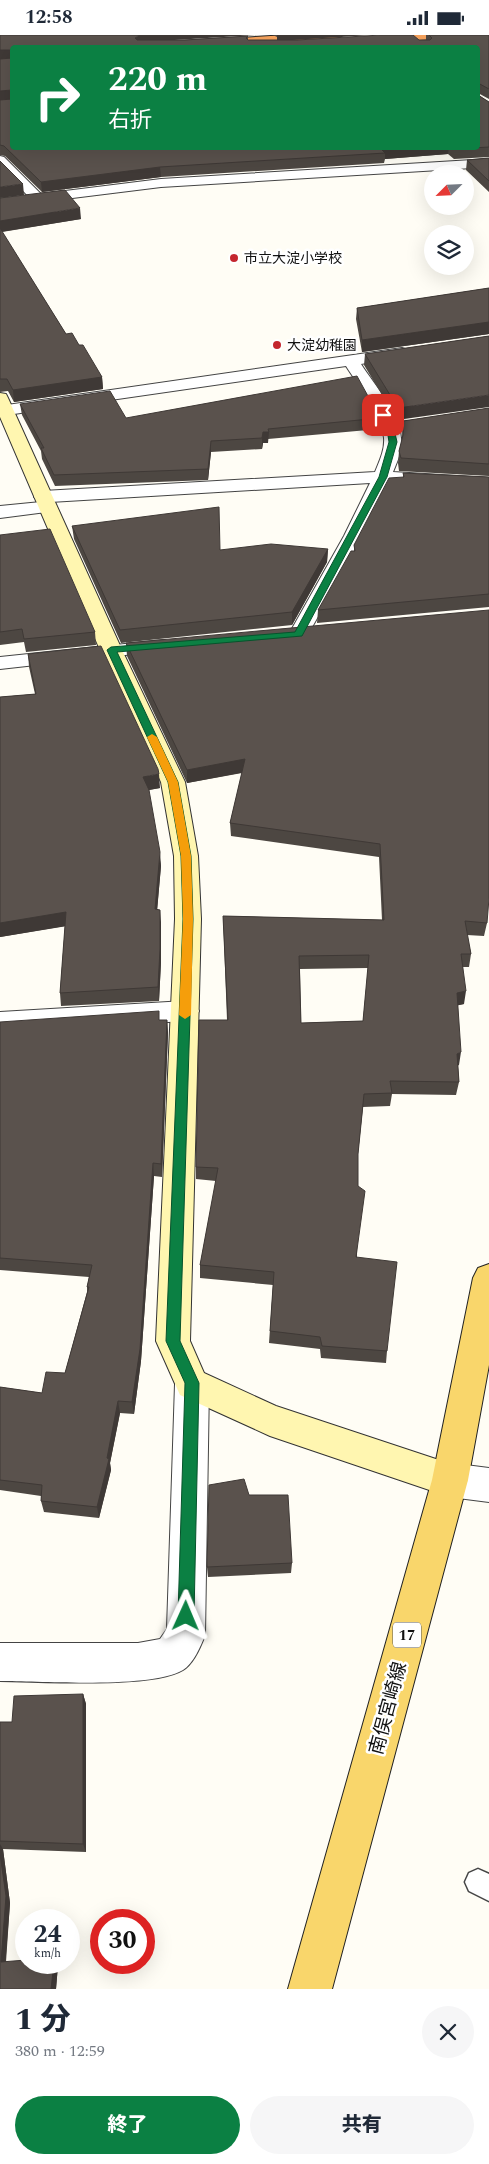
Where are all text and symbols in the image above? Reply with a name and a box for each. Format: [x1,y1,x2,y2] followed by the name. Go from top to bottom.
[25,3,73,32] text: 12:58
[108,53,207,106] text: 220 m
[25,65,90,130] icon: right
[108,104,152,137] text: 右折
[424,165,474,215] north arrow
[424,165,474,275] map controls
[424,225,474,275] button: layers
[244,248,342,269] place label: 市立大淀小学校
[228,252,240,264] marker: 市立大淀小学校
[287,335,357,356] place label: 大淀幼稚園
[271,339,283,351] marker: 大淀幼稚園
[362,394,404,436] pin
[369,401,397,429] icon: arrive
[159,1589,211,1641] position arrow
[393,1623,421,1647] road number: 17
[362,1659,415,1758] street label: 南俣宮崎線
[90,1909,155,1974] speed limit sign: 30
[33,1916,62,1954] text: 24
[34,1944,61,1963] text: km/h
[15,1997,71,2043] text: 1 分
[422,2006,474,2058] button: close
[15,2039,105,2063] text: 380 m · 12:59
[15,2096,240,2154] button: 終了
[250,2096,474,2154] button: 共有

